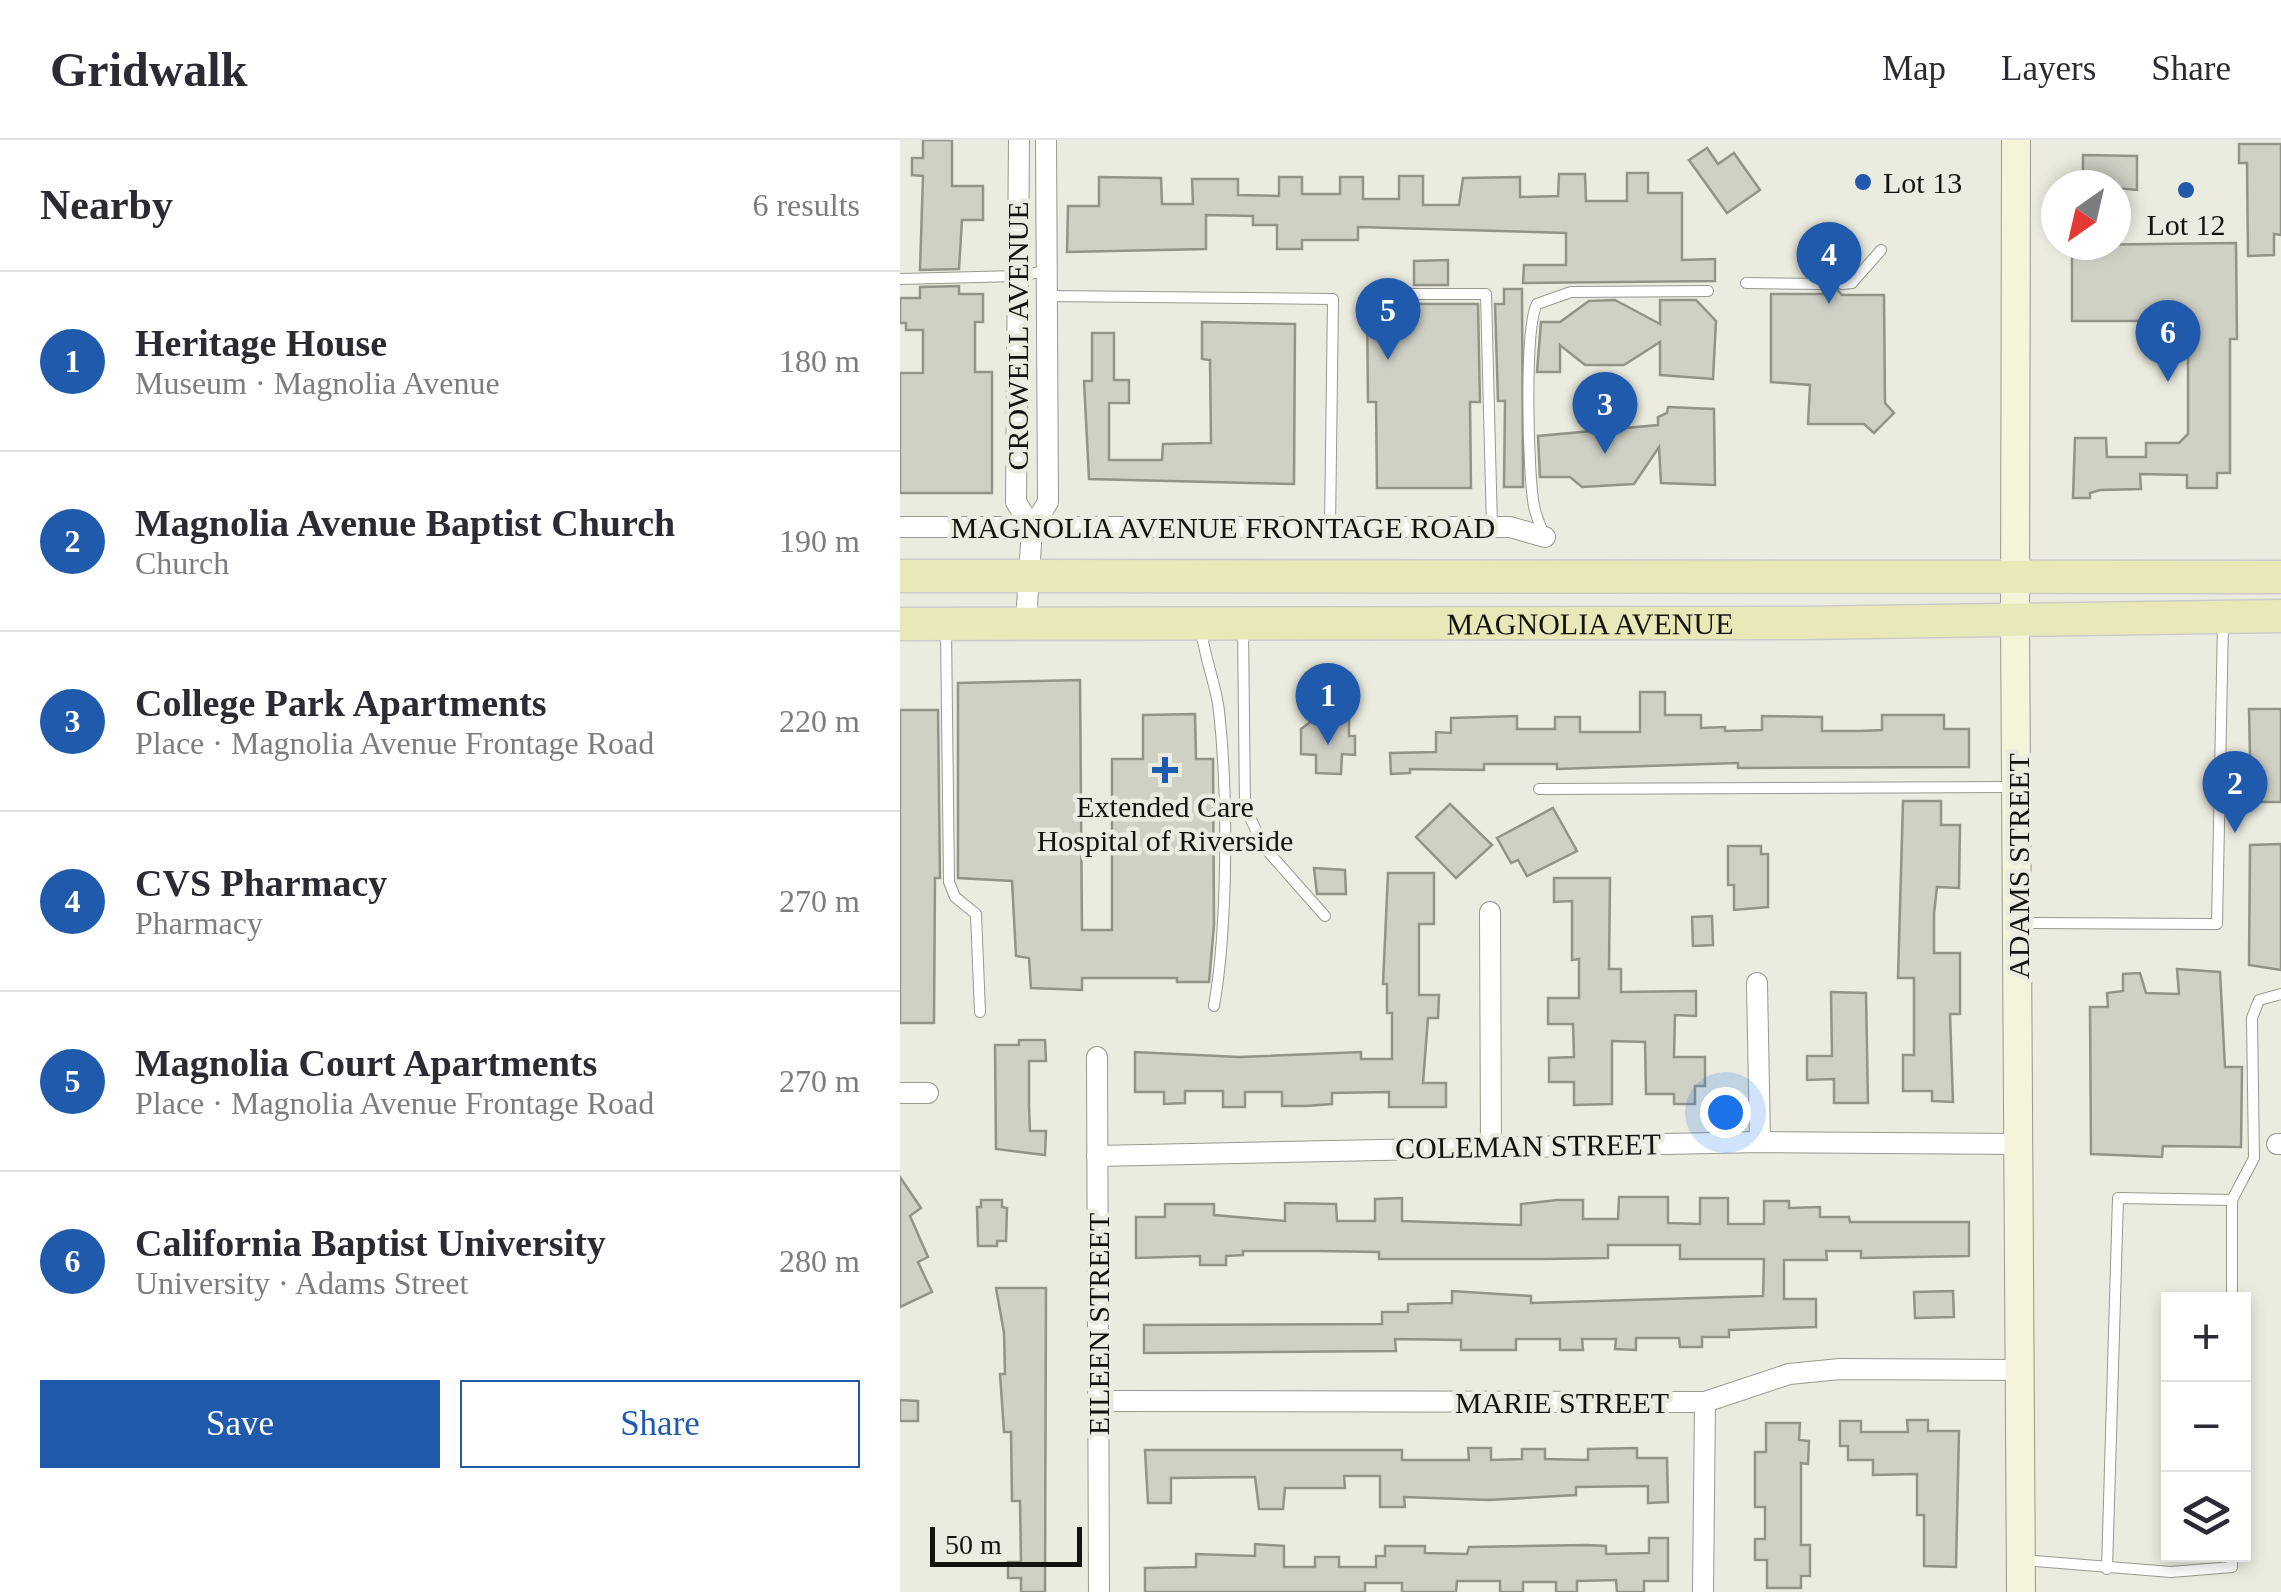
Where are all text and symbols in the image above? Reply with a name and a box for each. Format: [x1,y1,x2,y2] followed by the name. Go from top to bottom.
[50,43,247,96] text: Gridwalk
[1882,49,1946,88] text: Map
[2001,49,2096,88] text: Layers
[2151,49,2231,88] text: Share
[1883,166,1962,199] place label: Lot 13
[2041,170,2131,260] north arrow
[1852,171,1874,193] marker: Lot 13
[2175,179,2197,201] marker: Lot 12
[40,182,173,228] text: Nearby
[752,187,860,223] text: 6 results
[1001,201,1034,471] street label: CROWELL AVENUE
[2146,208,2226,241] place label: Lot 12
[1796,221,1862,304] pin: 4
[1356,278,1420,360] pin: 5
[2136,300,2200,382] pin: 6
[135,322,387,364] text: Heritage House
[65,343,81,379] text: 1
[779,343,860,379] text: 180 m
[135,365,500,401] text: Museum · Magnolia Avenue
[1572,372,1638,454] pin: 3
[135,502,675,544] text: Magnolia Avenue Baptist Church
[951,511,1495,544] street label: MAGNOLIA AVENUE FRONTAGE ROAD
[65,523,81,559] text: 2
[779,523,860,559] text: 190 m
[135,545,229,581] text: Church
[1446,607,1734,640] street label: MAGNOLIA AVENUE
[1296,662,1360,745] pin: 1
[135,682,547,724] text: College Park Apartments
[65,703,81,739] text: 3
[779,703,860,739] text: 220 m
[135,725,654,761] text: Place · Magnolia Avenue Frontage Road
[2202,750,2268,833] pin: 2
[2002,753,2035,979] street label: ADAMS STREET
[1152,757,1178,783] marker: Extended Care Hospital of Riverside
[1037,790,1293,857] place label: Extended Care Hospital of Riverside
[135,862,387,904] text: CVS Pharmacy
[65,883,81,919] text: 4
[779,883,860,919] text: 270 m
[135,905,263,941] text: Pharmacy
[135,1042,597,1084] text: Magnolia Court Apartments
[65,1063,81,1099] text: 5
[779,1063,860,1099] text: 270 m
[135,1085,654,1121] text: Place · Magnolia Avenue Frontage Road
[1700,1087,1751,1138] your location
[1395,1127,1661,1165] street label: COLEMAN STREET
[1082,1213,1115,1435] street label: EILEEN STREET
[135,1222,606,1264] text: California Baptist University
[65,1243,81,1279] text: 6
[779,1243,860,1279] text: 280 m
[135,1265,468,1301] text: University · Adams Street
[2161,1292,2251,1562] map controls
[2161,1292,2251,1382] button: +
[40,1380,440,1468] button: Save
[460,1380,860,1468] button: Share
[2161,1382,2251,1472] button: −
[1455,1386,1669,1419] street label: MARIE STREET
[2161,1472,2251,1562] button: layers
[930,1522,1082,1566] scale bar
[945,1529,1002,1560] text: 50 m

